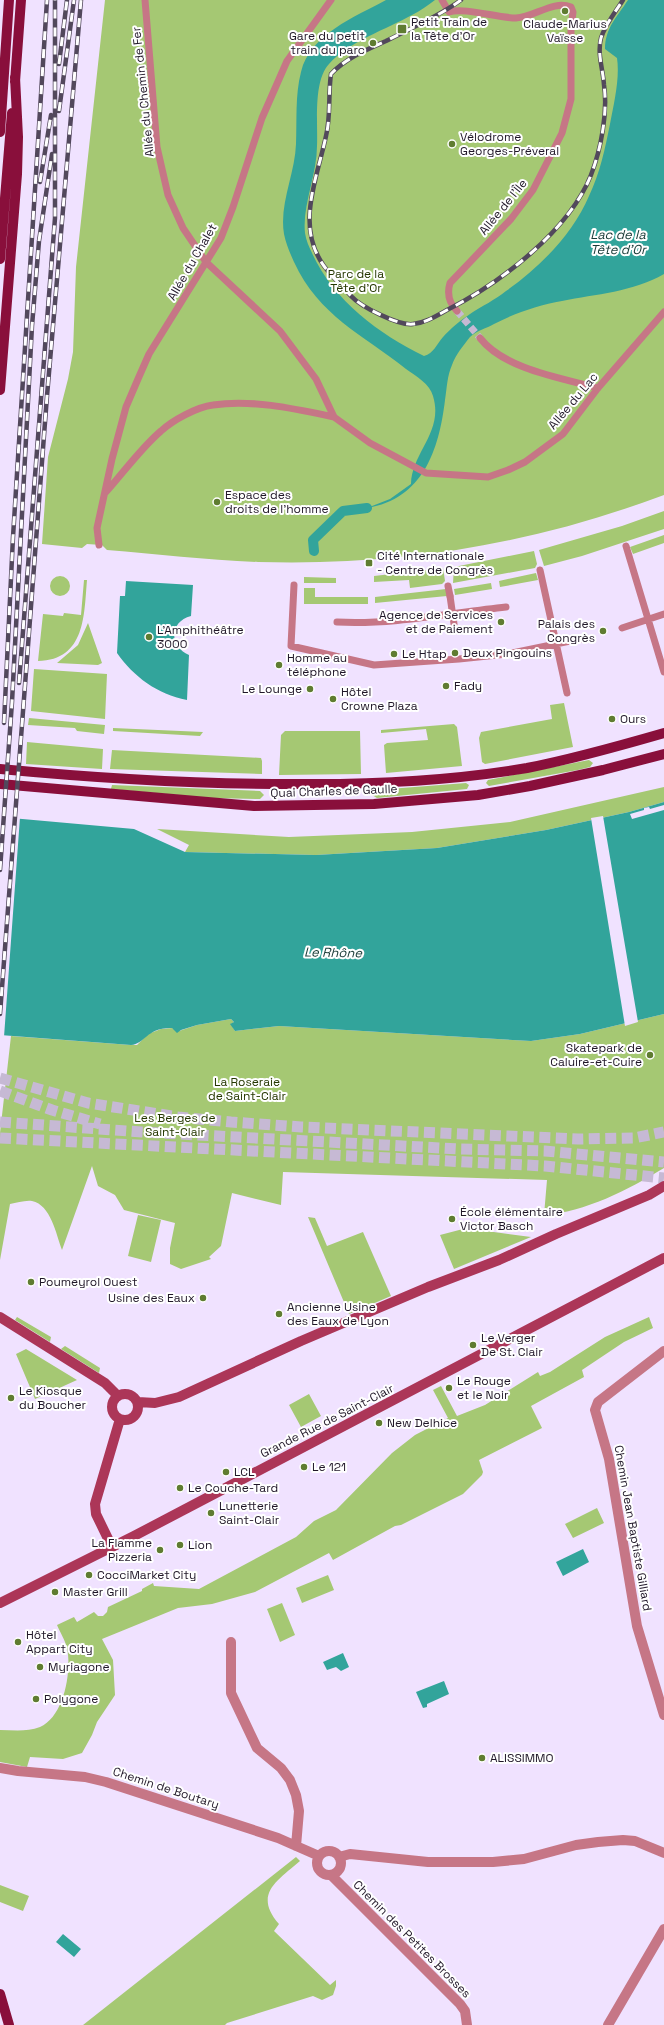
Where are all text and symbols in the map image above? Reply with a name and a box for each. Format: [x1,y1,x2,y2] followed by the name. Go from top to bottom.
[560,6,570,16] marker: Claude-Marius Vaïsse
[411,14,487,44] place label: Petit Train de la Tête d'Or
[523,16,607,46] place label: Claude-Marius Vaïsse
[396,23,408,35] marker: Petit Train de la Tête d'Or
[128,26,158,158] street label: Allée du Chemin de Fer
[289,28,365,58] place label: Gare du petit train du parc
[368,38,378,48] marker: Gare du petit train du parc
[460,129,559,159] place label: Vélodrome Georges-Préveral
[447,139,457,149] marker: Vélodrome Georges-Préveral
[476,176,530,238] street label: Allée de l'Île
[164,221,220,303] street label: Allée du Chalet
[590,226,648,258] water label: Lac de la Tête d'Or
[328,266,384,296] park label: Parc de la Tête d'Or
[545,369,601,433] street label: Allée du Lac
[225,487,329,517] place label: Espace des droits de l'homme
[212,497,222,507] marker: Espace des droits de l'homme
[377,548,493,578] place label: Cité Internationale - Centre de Congrès
[364,558,374,568] marker: Cité Internationale - Centre de Congrès
[379,607,493,637] place label: Agence de Services et de Paiement
[538,616,595,646] place label: Palais des Congrès
[496,617,506,627] marker: Agence de Services et de Paiement
[157,622,244,652] place label: L’Amphithéâtre 3000
[598,626,608,636] marker: Palais des Congrès
[144,632,154,642] marker: L’Amphithéâtre 3000
[463,645,552,661] place label: Deux Pingouins
[402,646,447,662] place label: Le Htap
[450,648,460,658] marker: Deux Pingouins
[389,649,399,659] marker: Le Htap
[287,650,347,680] place label: Homme au téléphone
[274,660,284,670] marker: Homme au téléphone
[454,678,482,694] place label: Fady
[242,681,302,697] place label: Le Lounge
[441,681,451,691] marker: Fady
[305,684,315,694] marker: Le Lounge
[341,684,418,714] place label: Hôtel Crowne Plaza
[328,694,338,704] marker: Hôtel Crowne Plaza
[620,711,646,727] place label: Ours
[607,714,617,724] marker: Ours
[270,781,398,801] street label: Quai Charles de Gaulle
[304,943,363,962] water label: Le Rhône
[550,1040,642,1070] place label: Skatepark de Caluire-et-Cuire
[645,1050,655,1060] marker: Skatepark de Caluire-et-Cuire
[208,1074,287,1104] park label: La Roseraie de Saint-Clair
[134,1110,216,1140] park label: Les Berges de Saint-Clair
[460,1204,563,1234] place label: École élémentaire Victor Basch
[447,1214,457,1224] marker: École élémentaire Victor Basch
[39,1274,137,1290] place label: Poumeyrol Ouest
[26,1277,36,1287] marker: Poumeyrol Ouest
[108,1290,195,1306] place label: Usine des Eaux
[198,1293,208,1303] marker: Usine des Eaux
[287,1299,389,1329] place label: Ancienne Usine des Eaux de Lyon
[274,1309,284,1319] marker: Ancienne Usine des Eaux de Lyon
[481,1330,543,1360] place label: Le Verger De St. Clair
[468,1340,478,1350] marker: Le Verger De St. Clair
[457,1373,511,1403] place label: Le Rouge et le Noir
[258,1380,397,1462] street label: Grande Rue de Saint-Clair
[19,1383,86,1413] place label: Le Kiosque du Boucher
[444,1383,454,1393] marker: Le Rouge et le Noir
[6,1393,16,1403] marker: Le Kiosque du Boucher
[387,1415,457,1431] place label: New Delhice
[374,1418,384,1428] marker: New Delhice
[611,1444,655,1612] street label: Chemin Jean Baptiste Gilliard
[312,1459,346,1475] place label: Le 121
[299,1462,309,1472] marker: Le 121
[234,1464,255,1480] place label: LCL
[221,1467,231,1477] marker: LCL
[188,1480,278,1496] place label: Le Couche-Tard
[175,1483,185,1493] marker: Le Couche-Tard
[219,1498,280,1528] place label: Lunetterie Saint-Clair
[206,1508,216,1518] marker: Lunetterie Saint-Clair
[91,1535,152,1565] place label: La Flamme Pizzeria
[188,1537,212,1553] place label: Lion
[175,1540,185,1550] marker: Lion
[155,1545,165,1555] marker: La Flamme Pizzeria
[97,1567,196,1583] place label: CocciMarket City
[84,1570,94,1580] marker: CocciMarket City
[63,1584,128,1600] place label: Master Grill
[50,1587,60,1597] marker: Master Grill
[26,1627,93,1657] place label: Hôtel Appart City
[13,1637,23,1647] marker: Hôtel Appart City
[48,1659,110,1675] place label: Myriagone
[35,1662,45,1672] marker: Myriagone
[44,1691,98,1707] place label: Polygone
[31,1694,41,1704] marker: Polygone
[490,1750,553,1766] place label: ALISSIMMO
[477,1753,487,1763] marker: ALISSIMMO
[111,1763,221,1813] street label: Chemin de Boutary
[350,1877,474,2001] street label: Chemin des Petites Brosses

